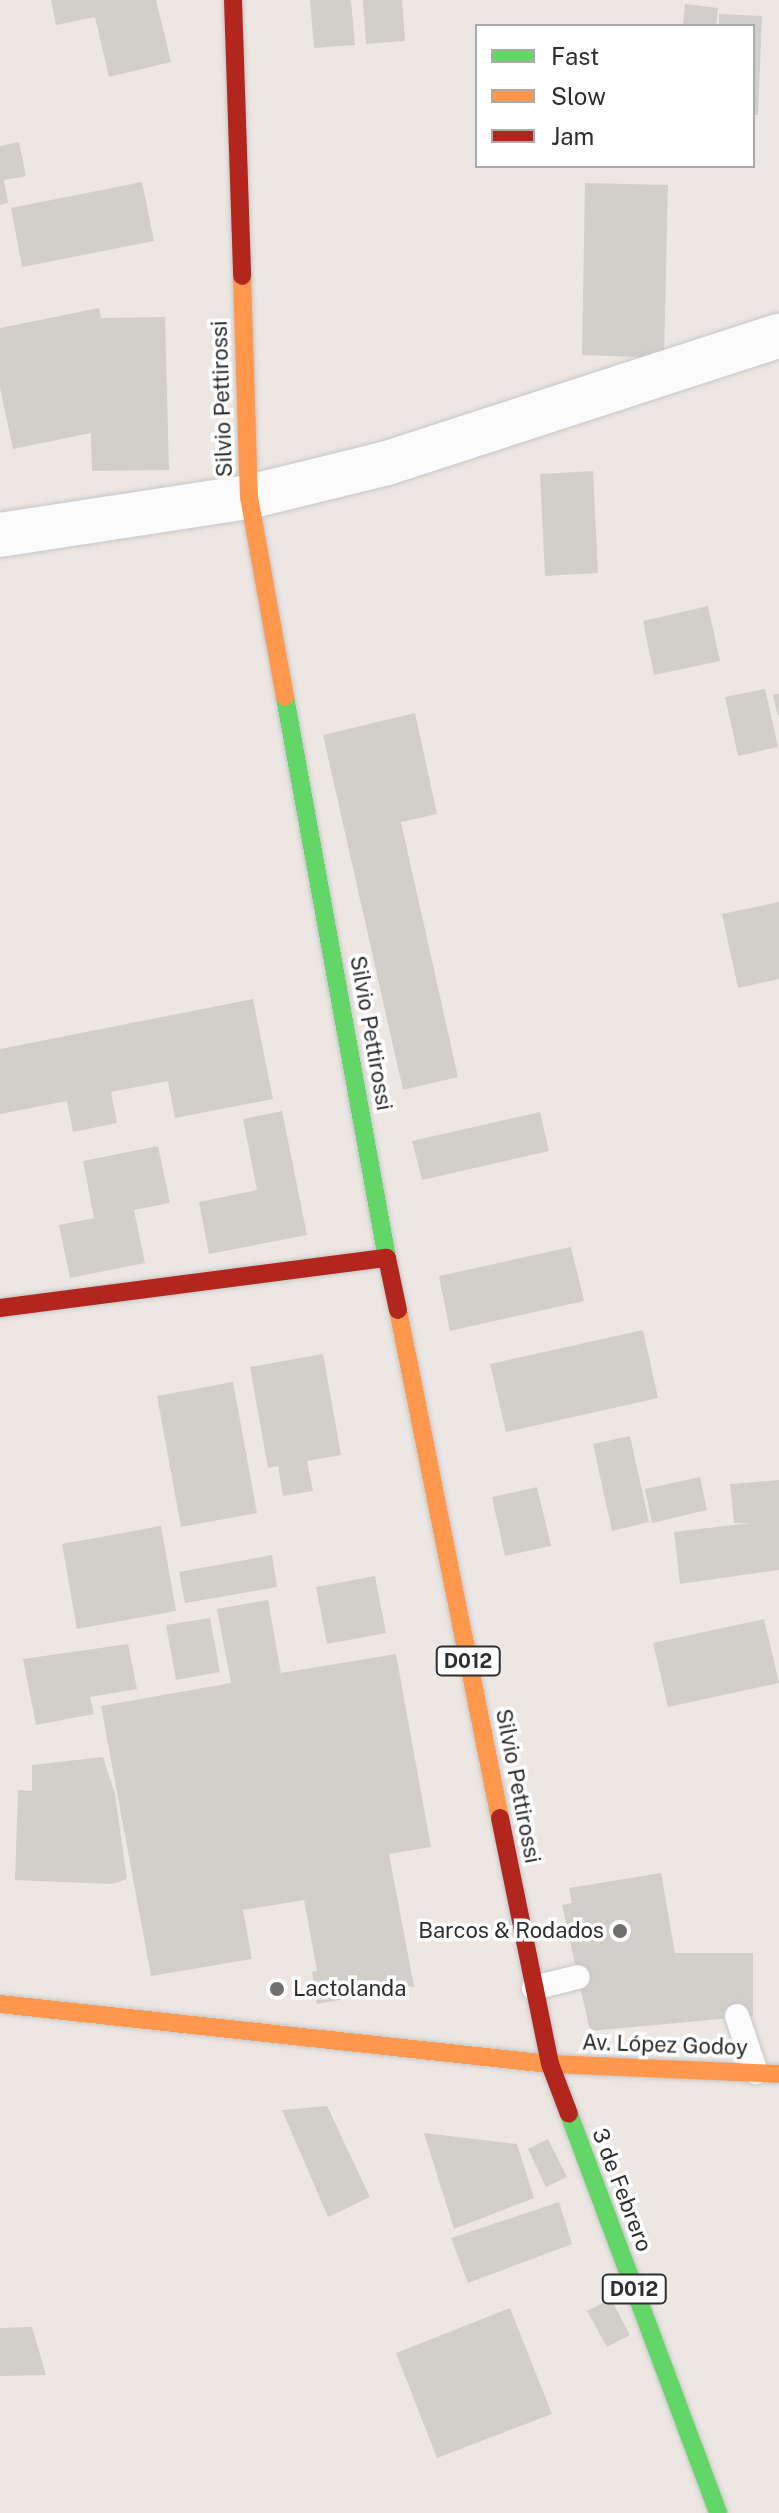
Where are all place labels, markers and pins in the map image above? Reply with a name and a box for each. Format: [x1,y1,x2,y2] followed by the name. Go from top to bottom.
[418,1918,604,1944] place label: Barcos & Rodados
[611,1922,629,1940] marker: Barcos & Rodados
[293,1976,406,2002] place label: Lactolanda
[268,1980,286,1998] marker: Lactolanda

